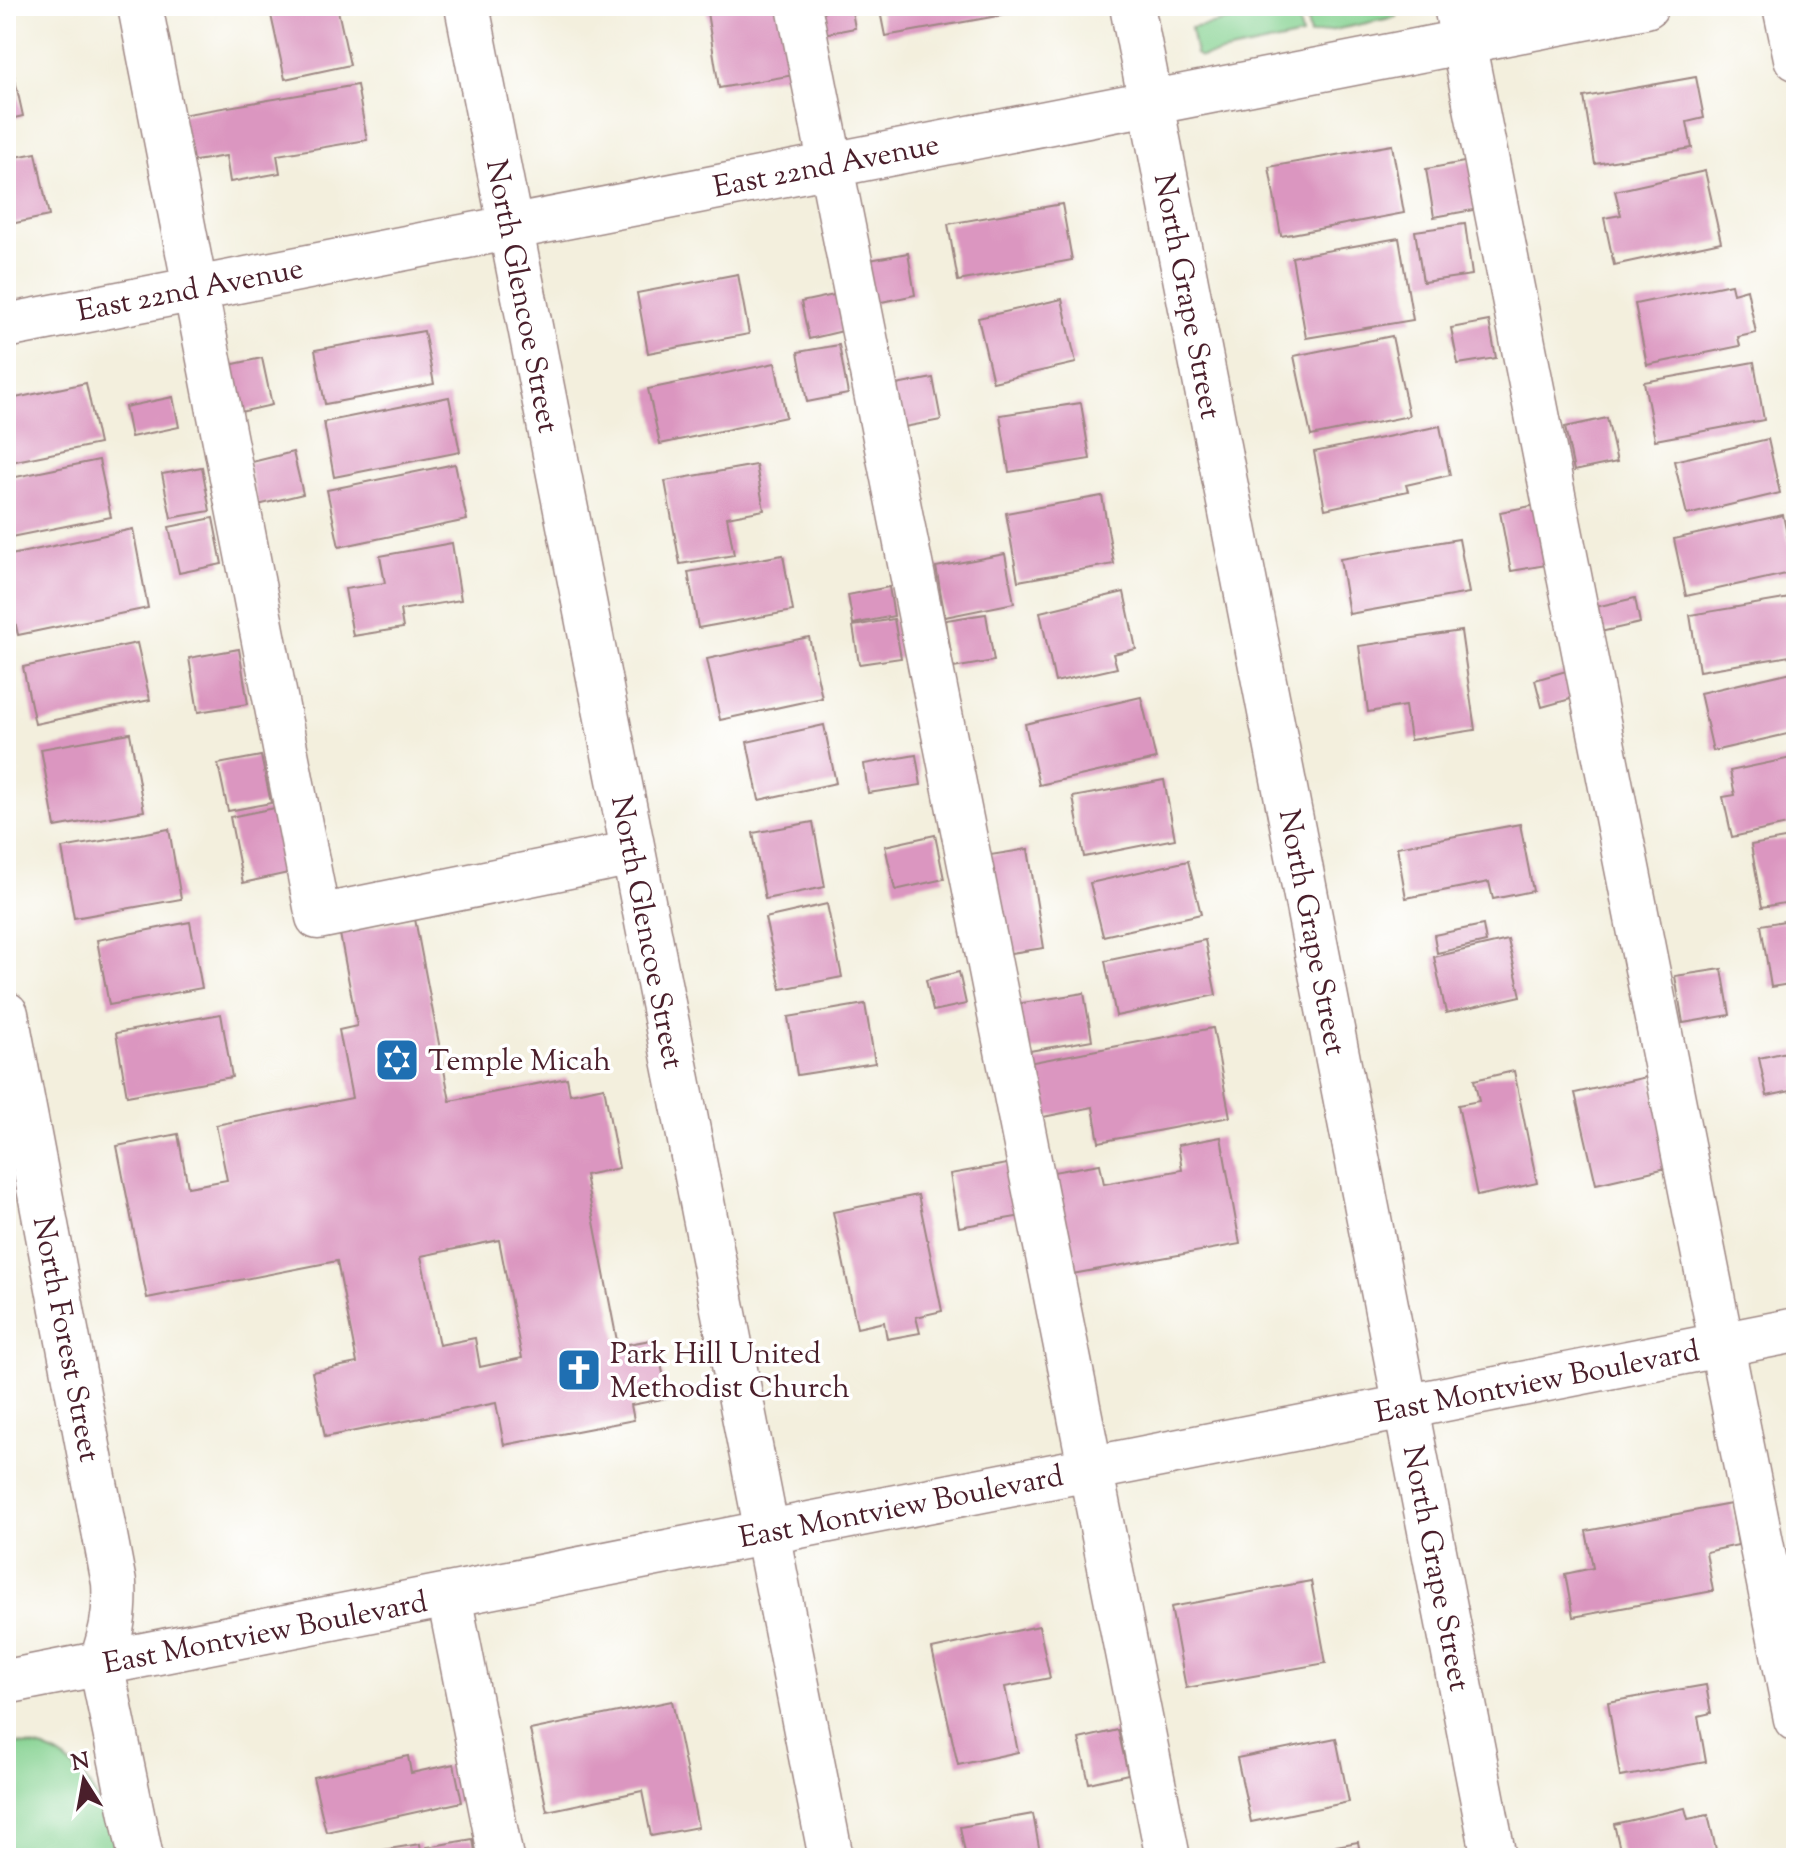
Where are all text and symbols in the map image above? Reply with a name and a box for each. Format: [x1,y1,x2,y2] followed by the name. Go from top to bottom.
[710,124,943,210] street label: East 22nd Avenue
[473,156,568,437] street label: North Glencoe Street
[1141,170,1230,423] street label: North Grape Street
[74,248,307,334] street label: East 22nd Avenue
[598,792,693,1073] street label: North Glencoe Street
[1266,806,1355,1059] street label: North Grape Street
[373,1036,421,1084] synagogue icon: Temple Micah
[428,1041,611,1084] place label: Temple Micah
[20,1213,109,1466] street label: North Forest Street
[1372,1331,1703,1436] street label: East Montview Boulevard
[610,1334,850,1411] place label: Park Hill United Methodist Church
[555,1346,603,1394] church icon: Park Hill United Methodist Church
[1390,1442,1479,1695] street label: North Grape Street
[736,1456,1067,1561] street label: East Montview Boulevard
[100,1582,431,1687] street label: East Montview Boulevard
[44,1740,124,1820] north arrow
[69,1746,93,1781] text: N

